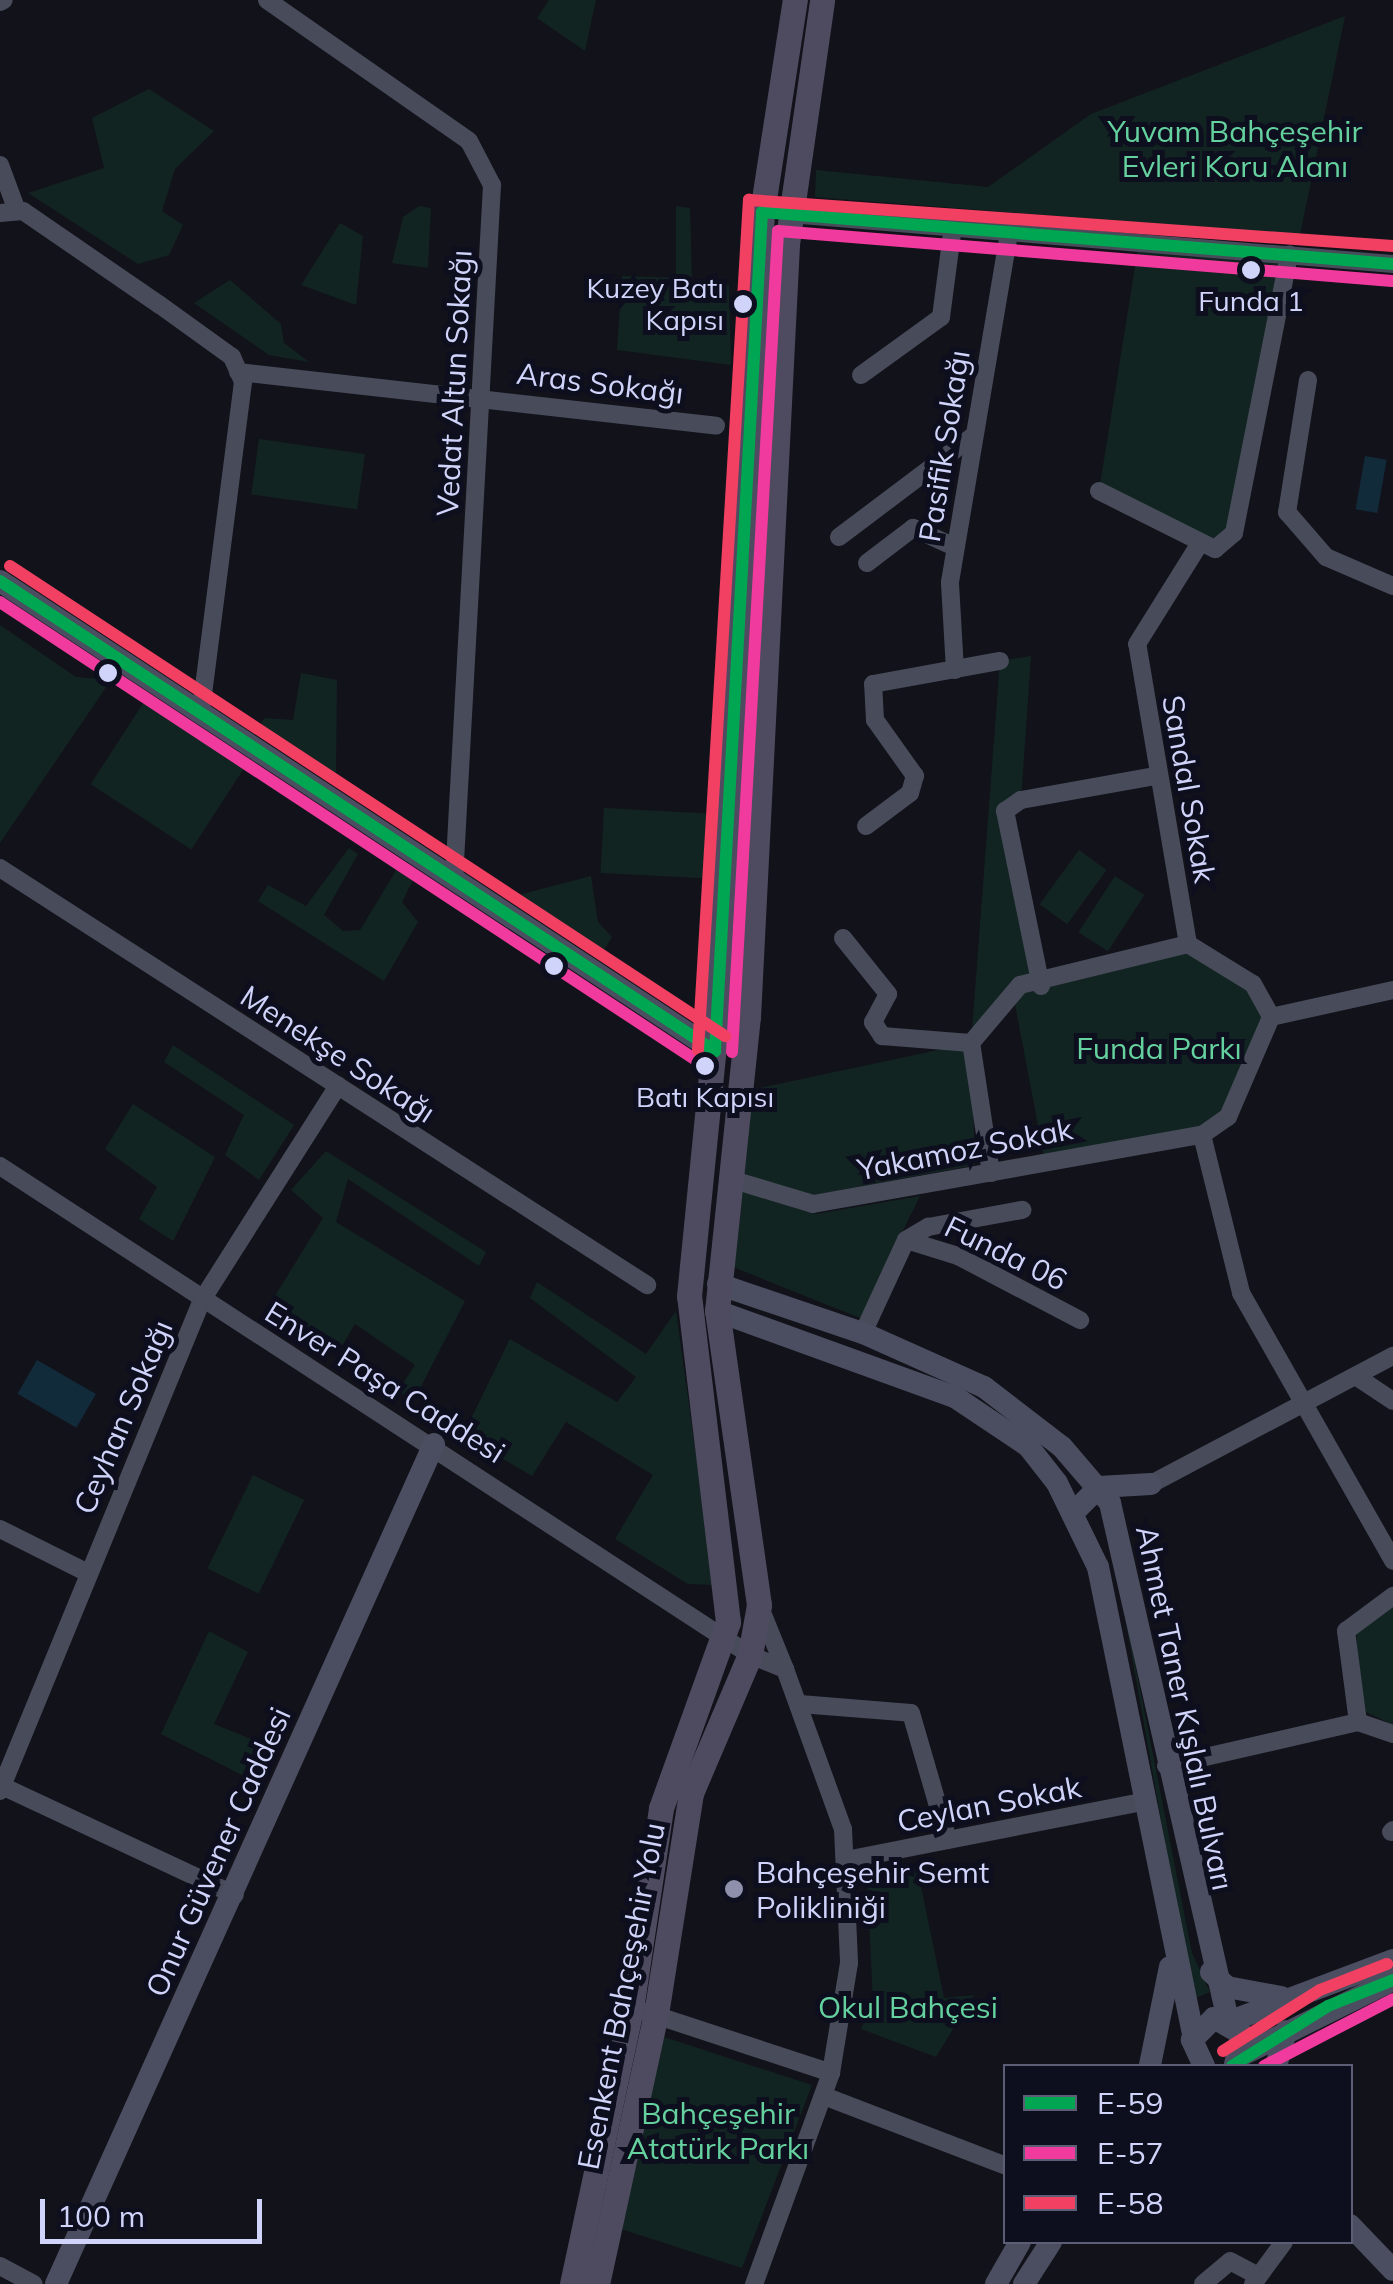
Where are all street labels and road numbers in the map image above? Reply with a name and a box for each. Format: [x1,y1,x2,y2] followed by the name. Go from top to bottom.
[429,249,479,517] street label: Vedat Altun Sokağı
[911,348,977,544] street label: Pasifik Sokağı
[515,355,685,411] street label: Aras Sokağı
[1155,692,1223,886] street label: Sandal Sokak
[234,978,442,1130] street label: Menekşe Sokağı
[854,1110,1076,1188] street label: Yakamoz Sokak
[939,1208,1073,1298] street label: Funda 06
[259,1294,511,1470] street label: Enver Paşa Caddesi
[66,1315,180,1519] street label: Ceyhan Sokağı
[1129,1522,1241,1894] street label: Ahmet Taner Kışlalı Bulvarı
[138,1702,298,2002] street label: Onur Güvener Caddesi
[894,1769,1084,1839] street label: Ceylan Sokak
[570,1820,672,2172] street label: Esenkent Bahçeşehir Yolu

